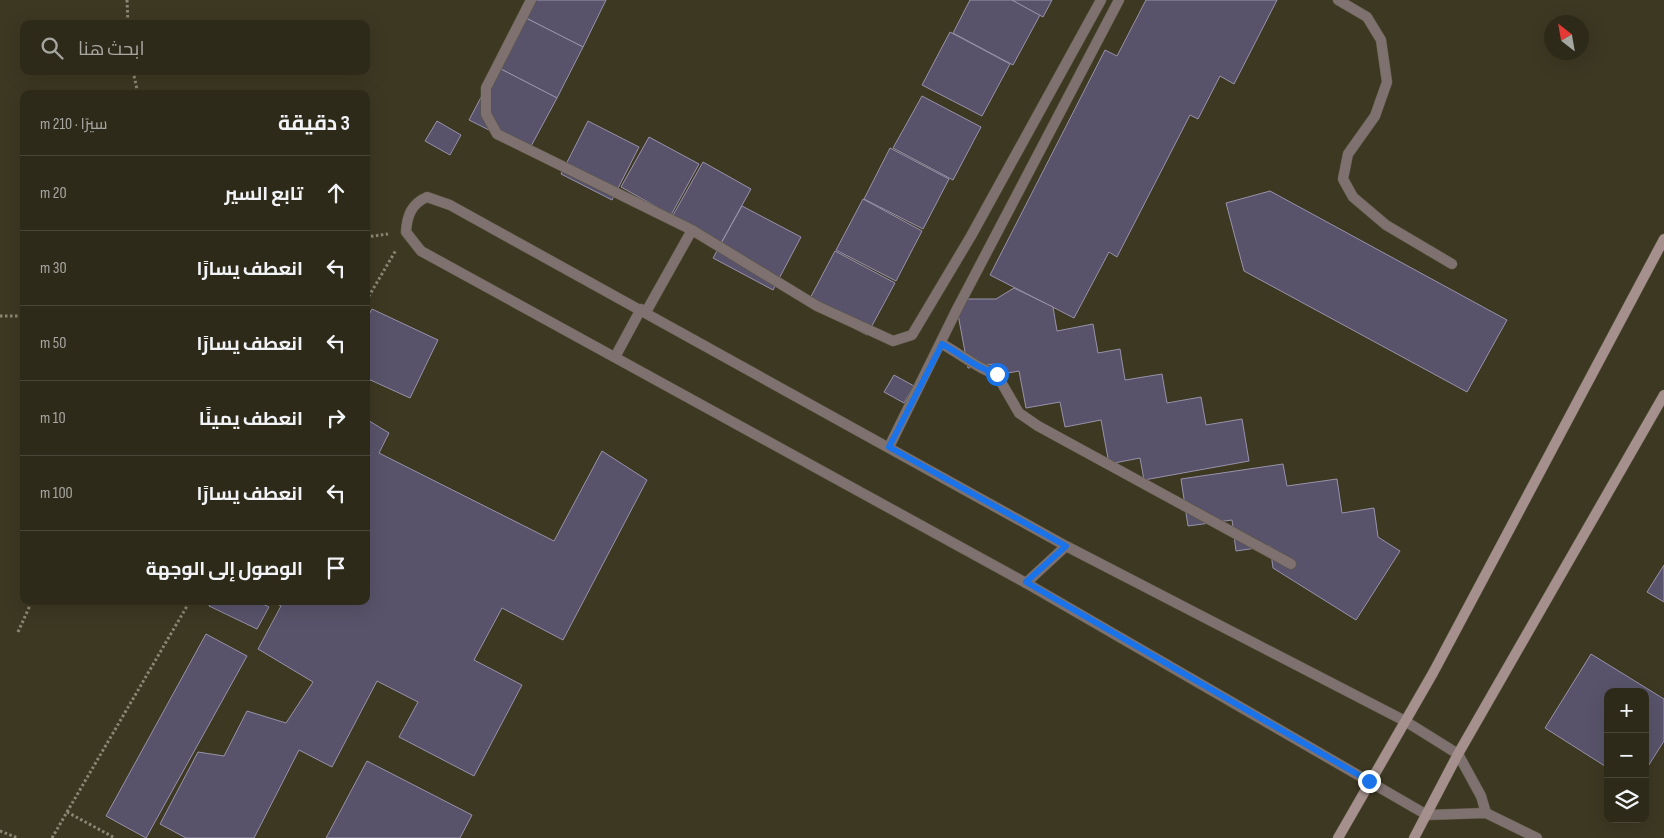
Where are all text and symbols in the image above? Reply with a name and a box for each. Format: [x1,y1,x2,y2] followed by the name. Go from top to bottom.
[1544,15,1589,60] north arrow
[20,20,370,75] search box
[38,34,66,62] icon: search
[78,38,145,61] text: ابحث هنا
[278,111,350,136] text: 3 دقيقة
[40,115,108,134] text: سيرًا · 210 m
[322,179,350,207] icon: ahead
[224,183,303,206] text: تابع السير
[40,184,67,203] text: 20 m
[322,254,350,282] icon: left
[196,258,303,281] text: انعطف يسارًا
[40,259,67,278] text: 30 m
[322,329,350,357] icon: left
[196,333,303,356] text: انعطف يسارًا
[40,334,66,353] text: 50 m
[986,363,1009,386] route start
[322,404,350,432] icon: right
[199,408,303,431] text: انعطف يمينًا
[40,409,66,428] text: 10 m
[322,479,350,507] icon: left
[196,483,303,506] text: انعطف يسارًا
[40,484,73,503] text: 100 m
[322,554,350,582] icon: arrive
[146,558,303,581] text: الوصول إلى الوجهة
[1604,688,1649,823] map controls
[1604,688,1649,733] button: +
[1604,733,1649,778] button: −
[1358,770,1381,793] route end
[1604,778,1649,823] button: layers

